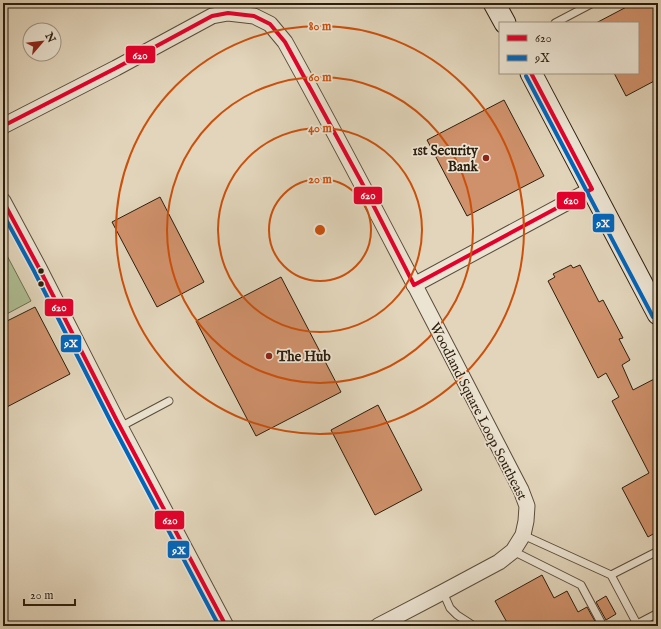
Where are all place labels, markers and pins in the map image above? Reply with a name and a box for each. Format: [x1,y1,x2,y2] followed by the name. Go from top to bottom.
[413,142,479,176] place label: 1st Security Bank
[481,153,491,163] marker: 1st Security Bank
[313,223,327,237] centre of rings
[36,266,46,276] unlabelled marker
[36,279,46,289] unlabelled marker
[276,348,331,366] place label: The Hub
[264,351,274,361] marker: The Hub

